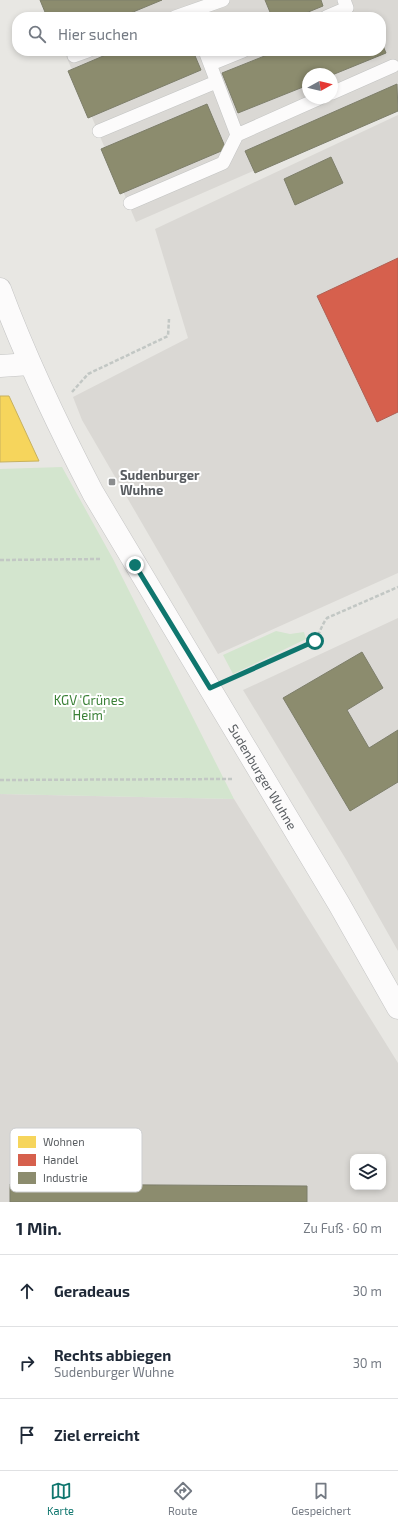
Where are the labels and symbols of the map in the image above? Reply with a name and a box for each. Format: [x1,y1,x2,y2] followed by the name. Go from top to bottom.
[302,68,338,104] north arrow
[120,467,200,498] place label: Sudenburger Wuhne
[107,477,117,487] marker: Sudenburger Wuhne
[126,556,144,574] route end
[306,632,324,650] route start
[54,692,124,723] park label: KGV 'Grünes Heim'
[225,721,301,832] street label: Sudenburger Wuhne
[10,1128,142,1192] legend
[43,1135,85,1148] text: Wohnen
[43,1153,79,1166] text: Handel
[43,1171,88,1184] text: Industrie

